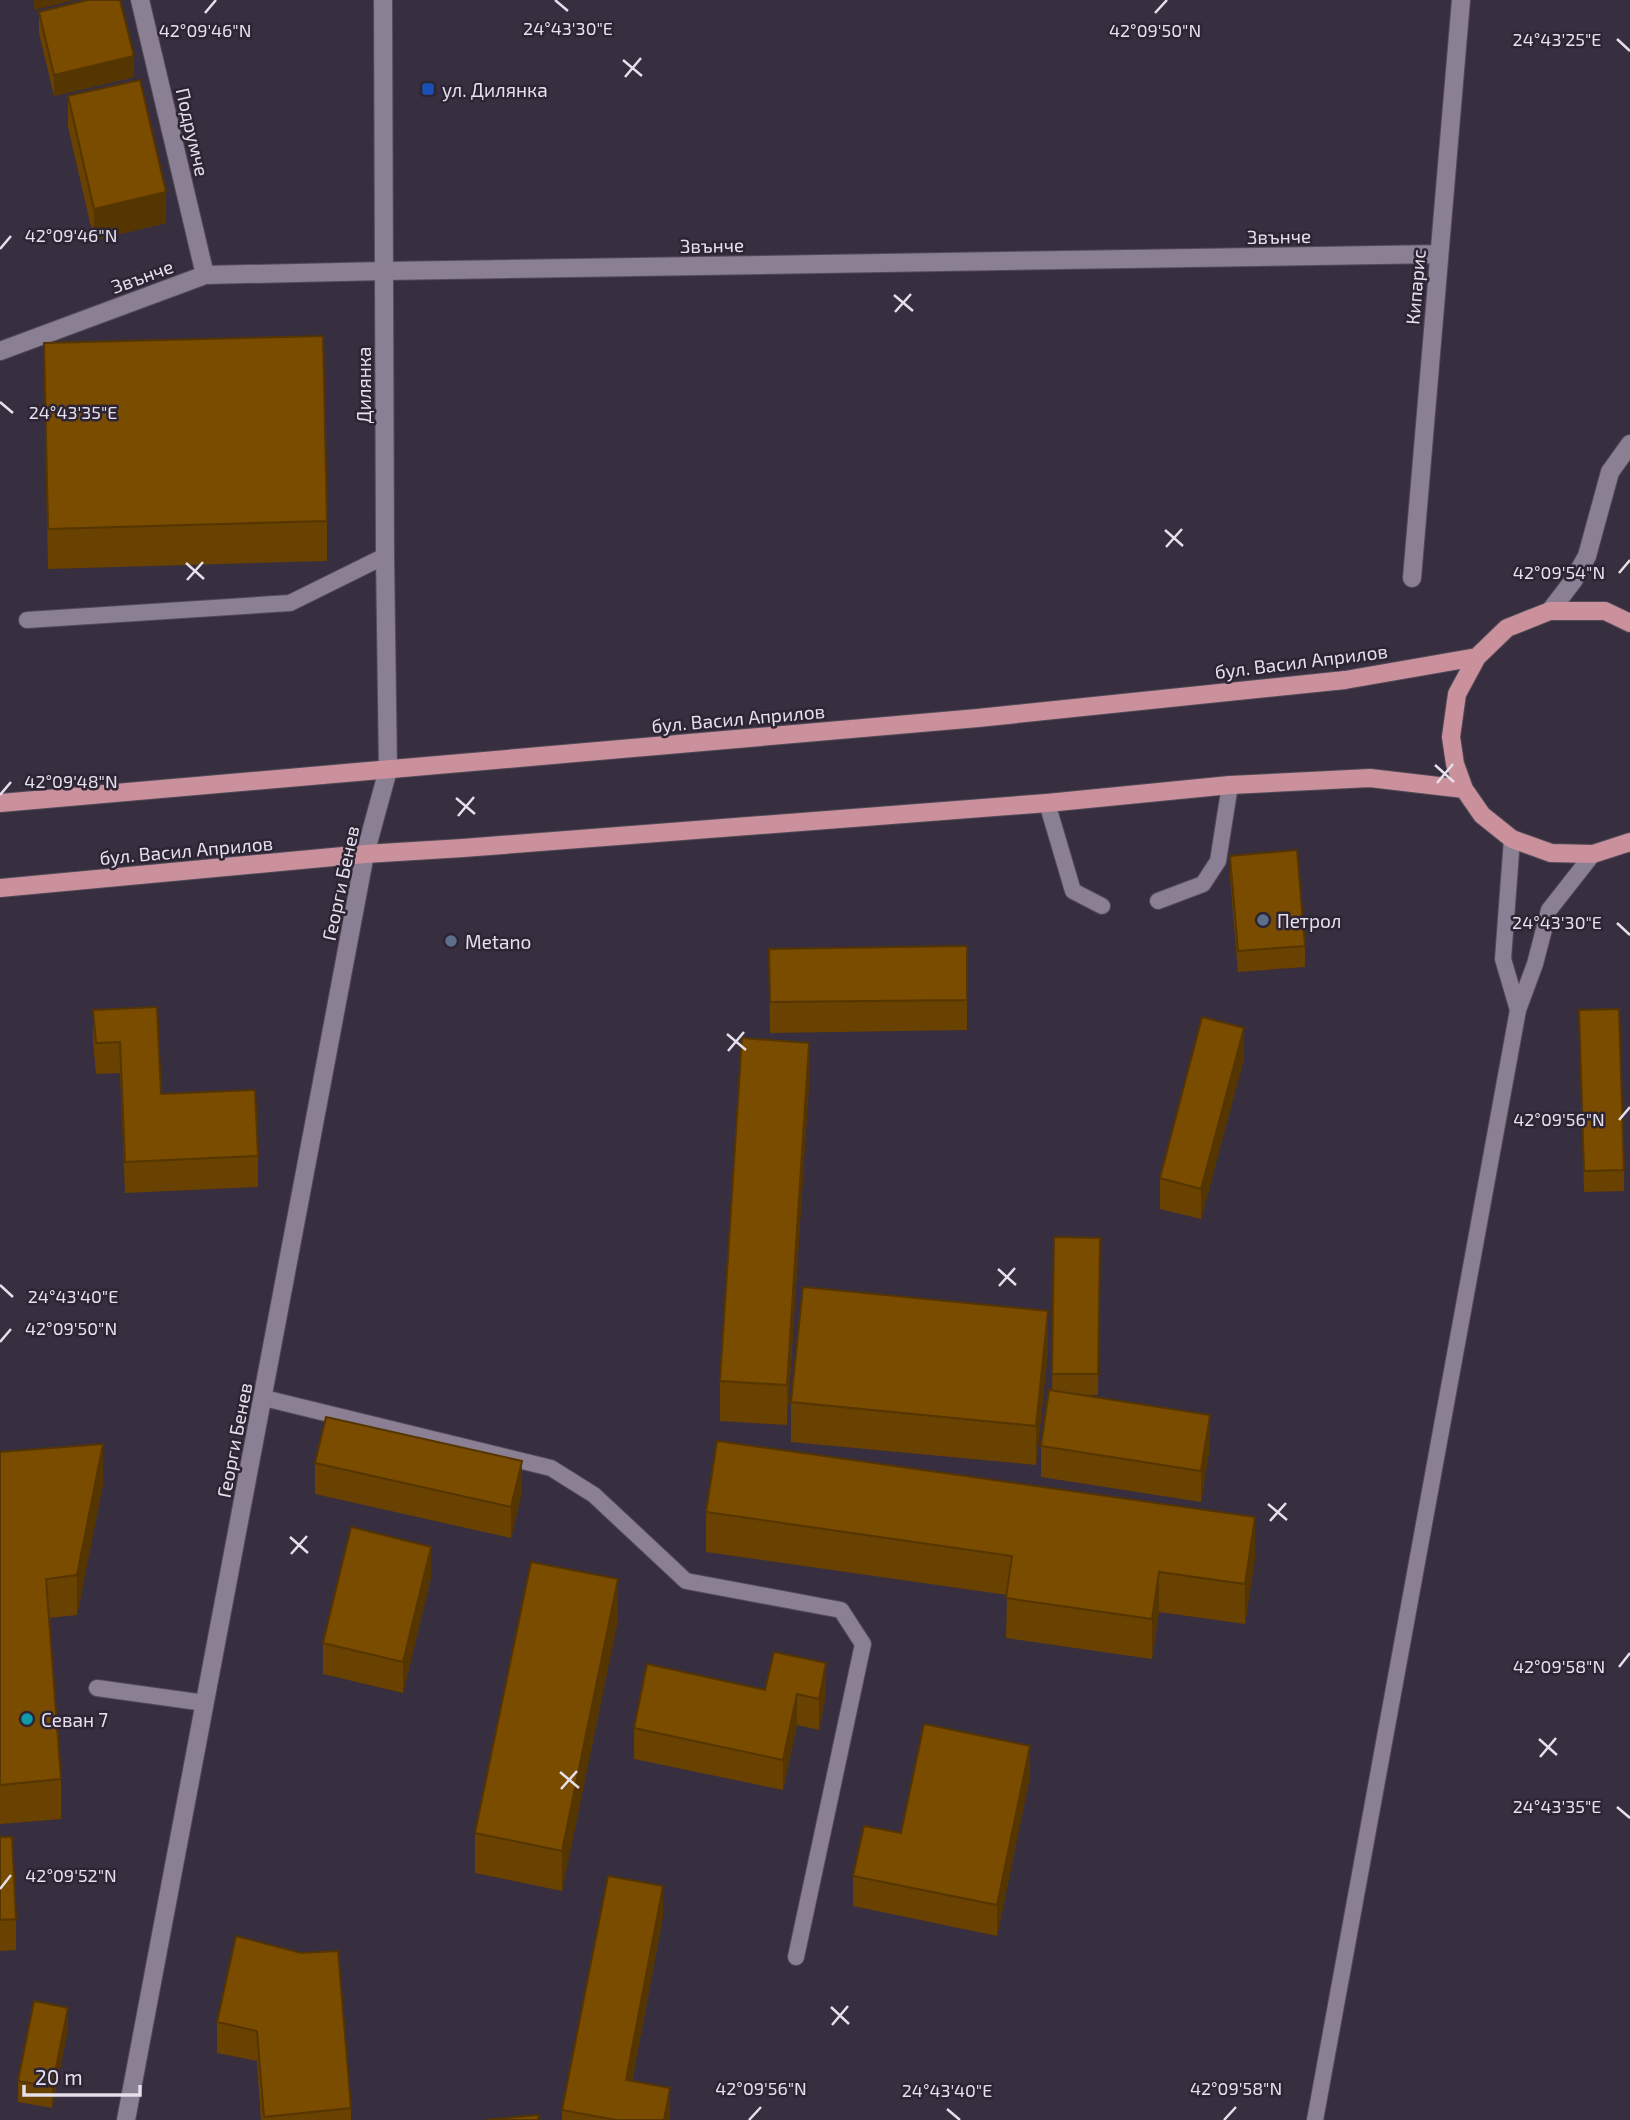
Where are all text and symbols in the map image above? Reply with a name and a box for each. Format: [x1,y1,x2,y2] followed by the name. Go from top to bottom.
[523,17,613,39] text: 24°43'30"E
[159,19,251,41] text: 42°09'46"N
[1109,19,1201,41] text: 42°09'50"N
[1513,28,1601,50] text: 24°43'25"E
[442,78,548,102] place label: ул. Дилянка
[420,81,436,97] marker: ул. Дилянка
[171,85,214,179] street label: Подрумче
[25,224,117,246] text: 42°09'46"N
[1247,224,1311,248] street label: Звънче
[680,233,744,257] street label: Звънче
[1400,248,1430,326] street label: Кипарис
[108,254,176,298] street label: Звънче
[352,346,375,424] street label: Дилянка
[29,401,117,423] text: 24°43'35"E
[1513,561,1605,583] text: 42°09'54"N
[1213,639,1389,684] street label: бул. Васил Априлов
[650,699,826,738] street label: бул. Васил Априлов
[24,770,118,792] text: 42°09'48"N
[317,824,363,942] street label: Георги Бенев
[98,831,274,870] street label: бул. Васил Априлов
[1277,909,1341,932] place label: Петрол
[1512,911,1602,933] text: 24°43'30"E
[1255,912,1271,928] marker: Петрол
[465,930,531,953] place label: Metano
[443,933,459,949] marker: Metano
[1513,1108,1605,1130] text: 42°09'56"N
[28,1285,118,1307] text: 24°43'40"E
[25,1317,117,1339] text: 42°09'50"N
[212,1381,256,1499] street label: Георги Бенев
[1513,1655,1605,1677] text: 42°09'58"N
[41,1708,108,1731] place label: Севан 7
[19,1711,35,1727] marker: Севан 7
[1513,1795,1601,1817] text: 24°43'35"E
[25,1864,117,1886] text: 42°09'52"N
[24,2054,140,2098] scale bar
[35,2064,83,2089] text: 20 m
[715,2077,807,2099] text: 42°09'56"N
[1190,2077,1282,2099] text: 42°09'58"N
[902,2079,992,2101] text: 24°43'40"E

